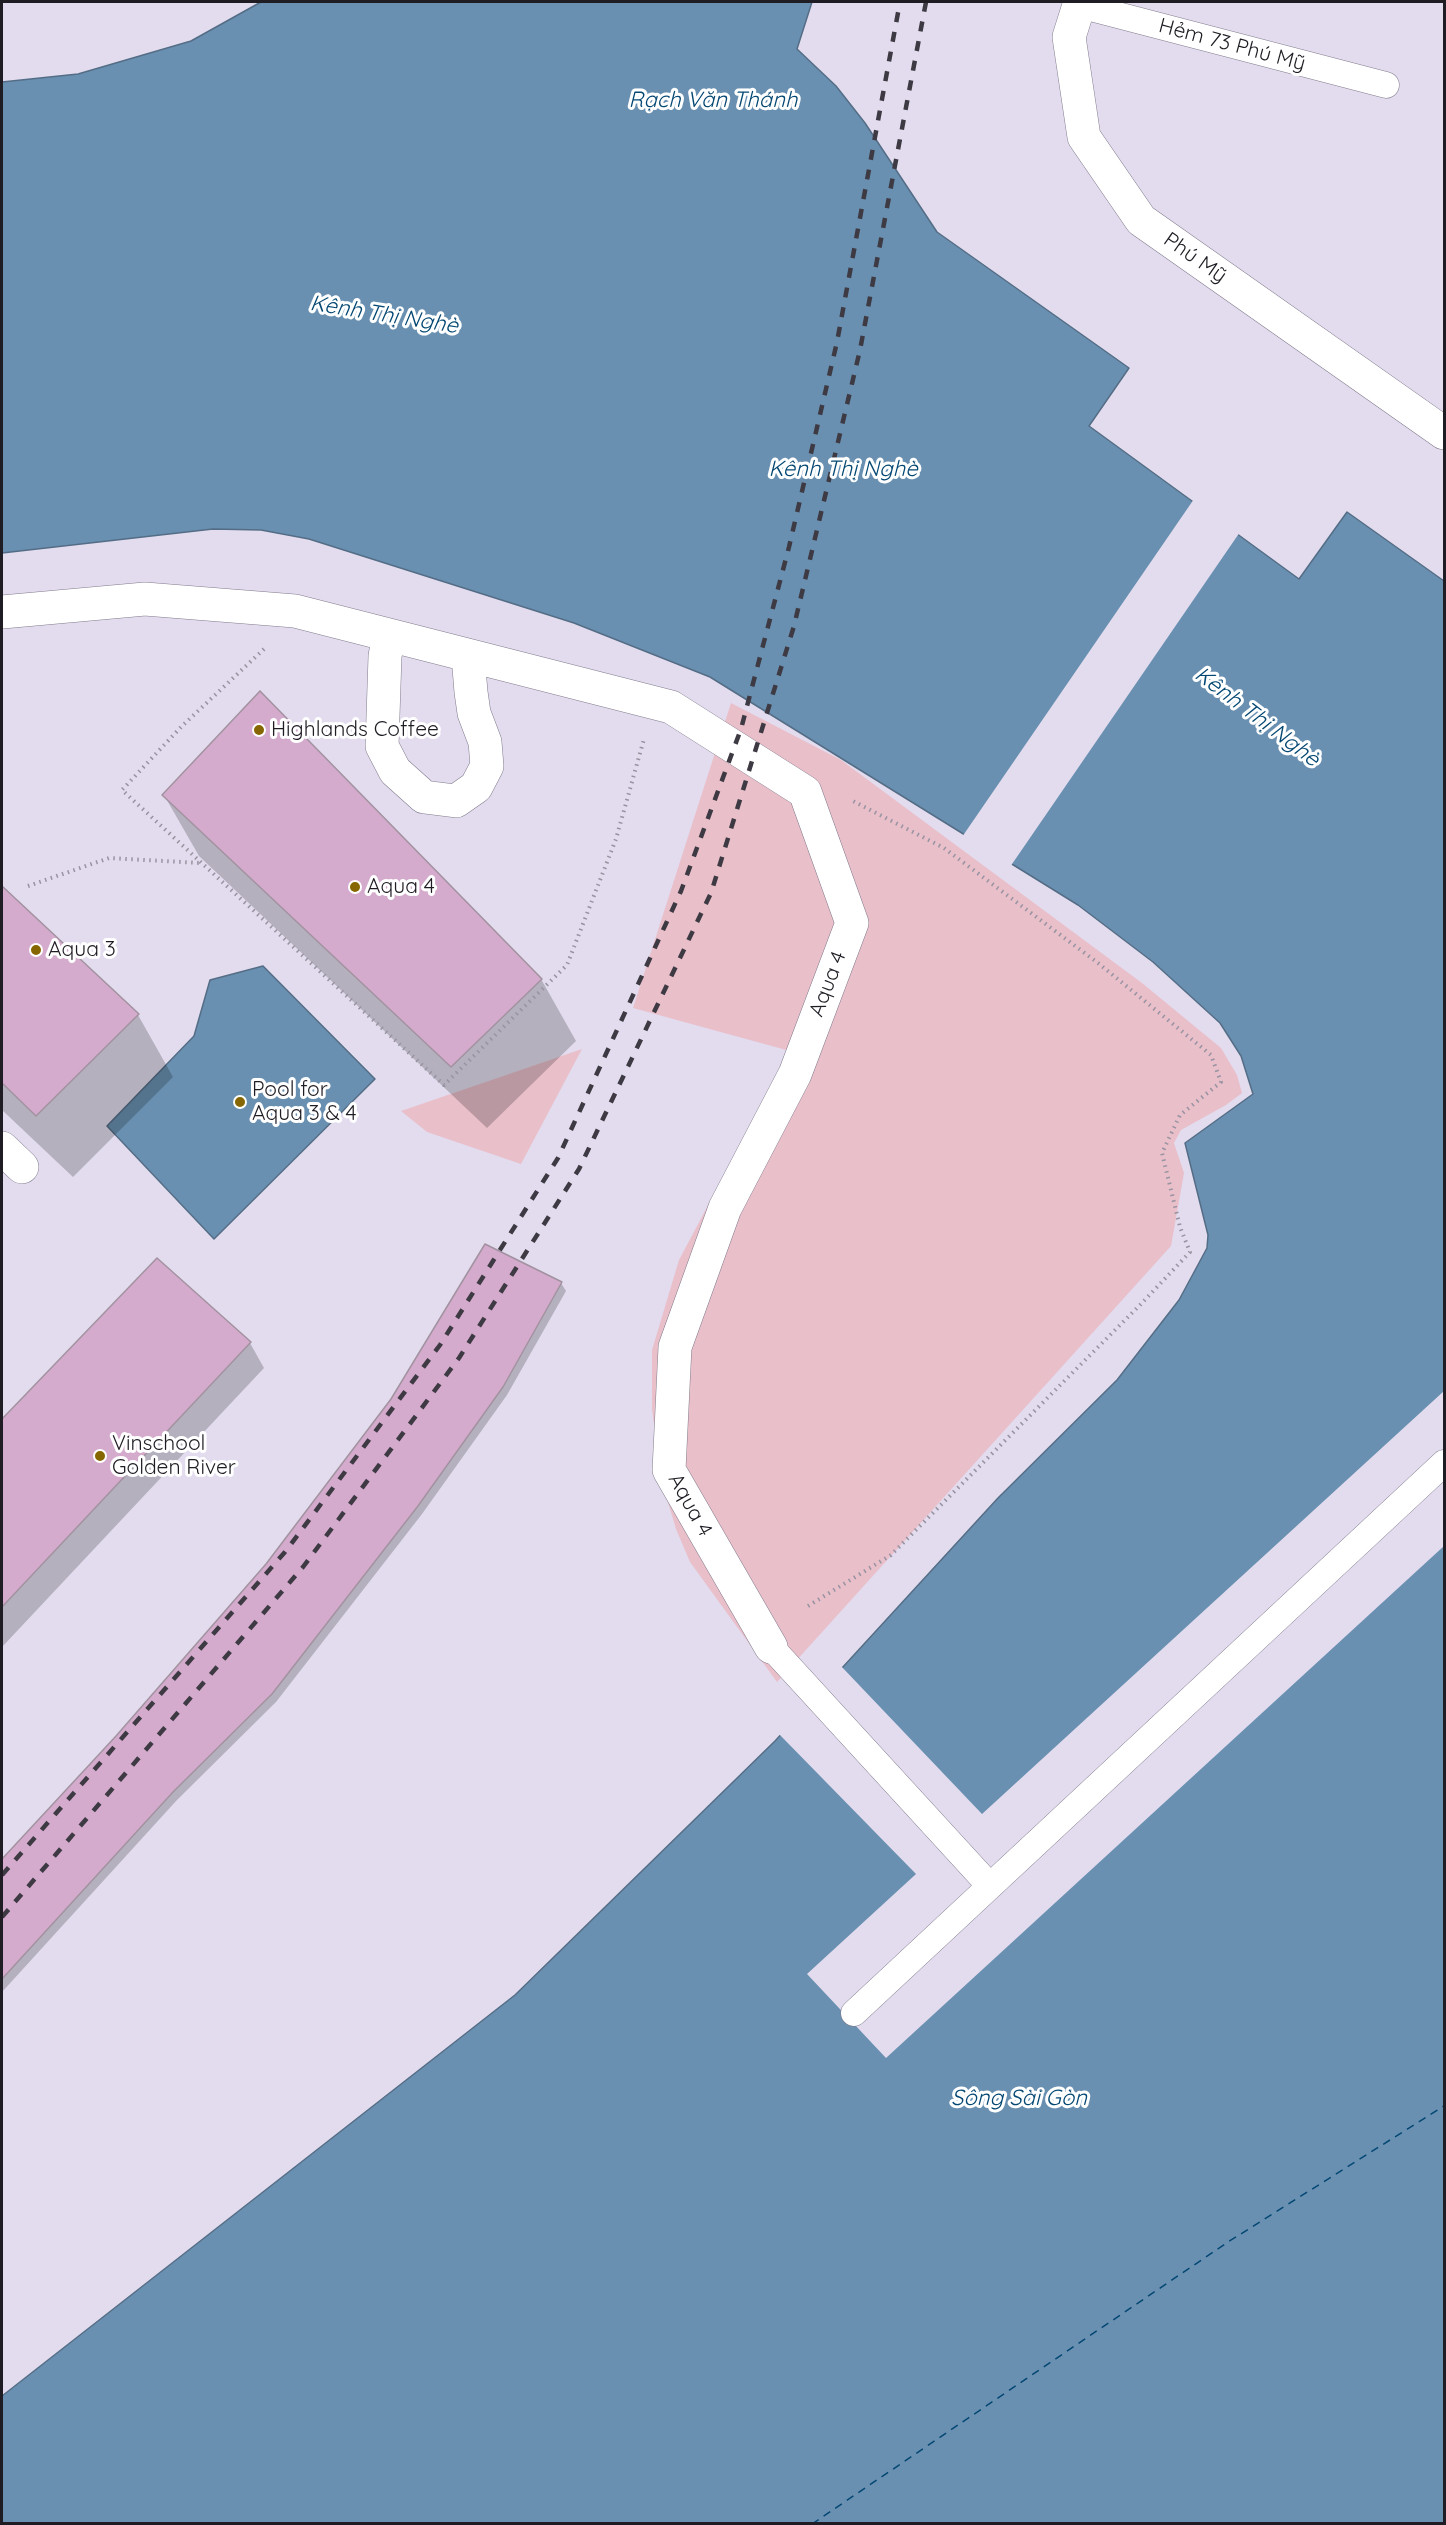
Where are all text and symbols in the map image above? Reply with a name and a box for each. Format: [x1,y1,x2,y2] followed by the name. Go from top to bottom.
[1156,13,1308,77] street label: Hẻm 73 Phú Mỹ
[629,87,797,113] water label: Rạch Văn Thánh
[1159,227,1231,289] street label: Phú Mỹ
[308,290,460,340] water label: Kênh Thị Nghè
[768,456,918,482] water label: Kênh Thị Nghè
[1189,662,1325,772] water label: Kênh Thị Nghè
[271,717,439,743] place label: Highlands Coffee
[252,723,266,737] marker: Highlands Coffee
[367,874,435,900] place label: Aqua 4
[348,880,362,894] marker: Aqua 4
[48,937,116,963] place label: Aqua 3
[29,943,43,957] marker: Aqua 3
[804,948,852,1020] street label: Aqua 4
[252,1077,357,1127] place label: Pool for Aqua 3 & 4
[233,1095,247,1109] marker: Pool for Aqua 3 & 4
[112,1431,236,1481] place label: Vinschool Golden River
[93,1449,107,1463] marker: Vinschool Golden River
[663,1469,717,1541] street label: Aqua 4
[951,2085,1087,2111] water label: Sông Sài Gòn

